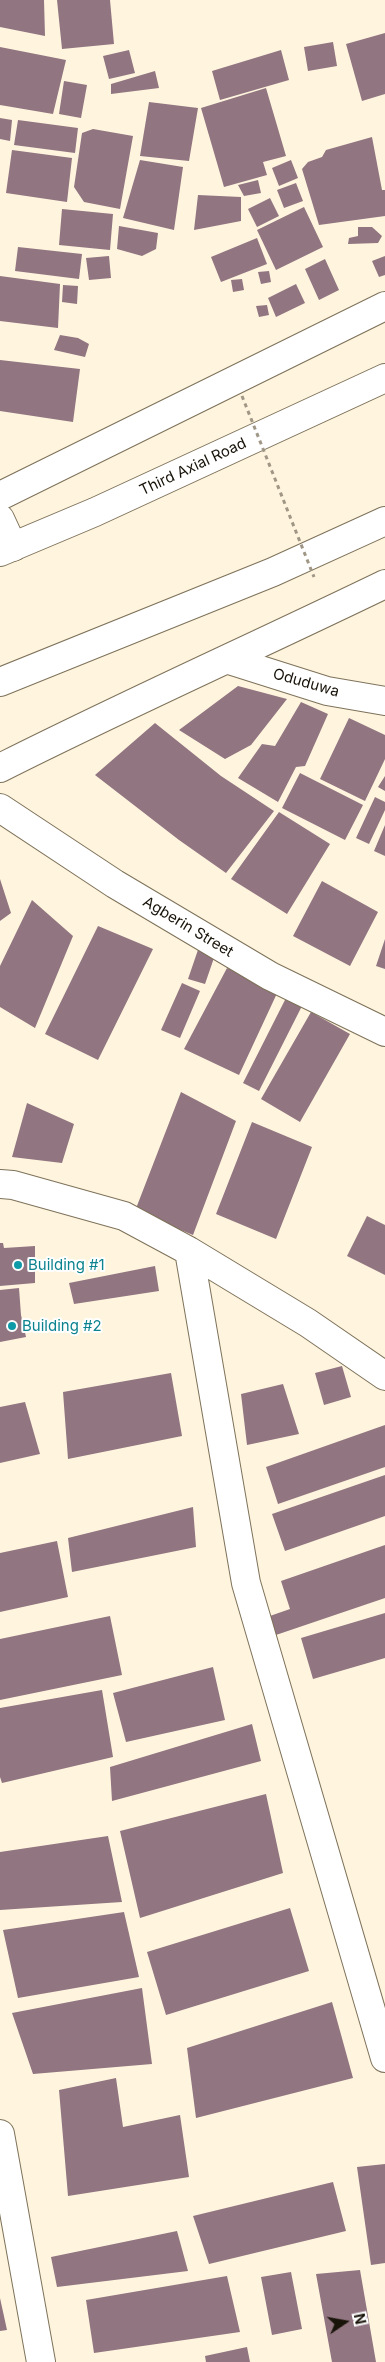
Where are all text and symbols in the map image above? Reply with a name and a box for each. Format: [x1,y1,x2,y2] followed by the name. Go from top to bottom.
[137,434,249,500] street label: Third Axial Road
[271,665,341,701] street label: Oduduwa
[139,893,237,961] street label: Agberin Street
[28,1256,105,1274] place label: Building #1
[12,1259,24,1271] marker: Building #1
[22,1317,102,1335] place label: Building #2
[6,1320,18,1332] marker: Building #2
[320,2297,370,2347] north arrow
[351,2312,370,2326] text: N

